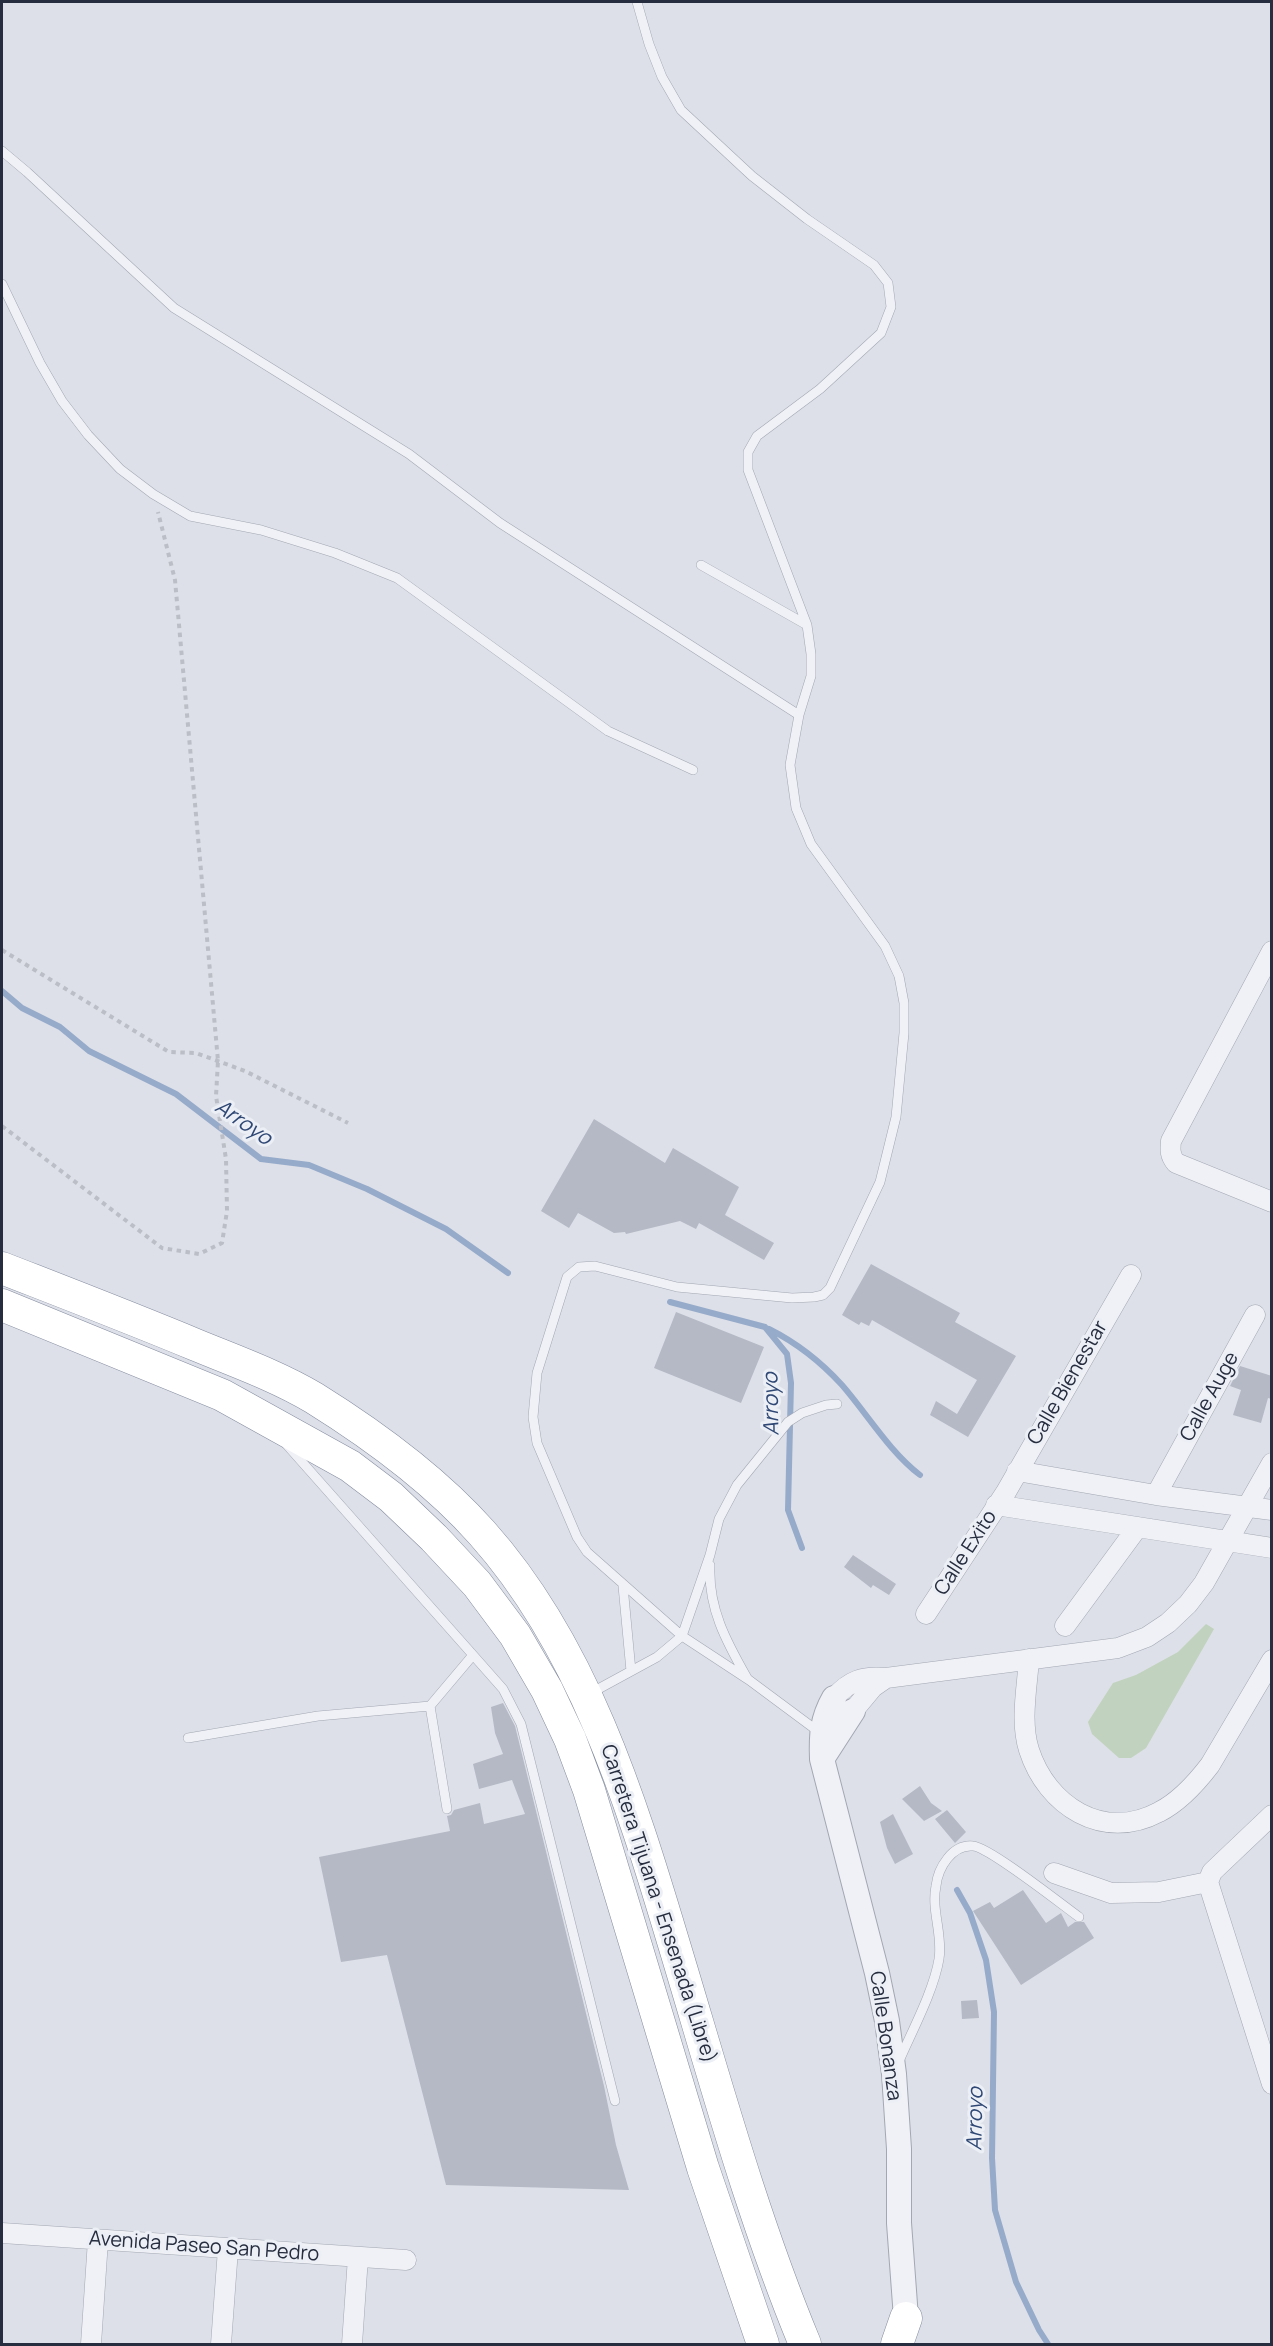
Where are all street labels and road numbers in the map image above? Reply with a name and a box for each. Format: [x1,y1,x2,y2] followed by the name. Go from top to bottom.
[1023,1317,1113,1449] street label: Calle Bienestar
[1176,1348,1244,1446] street label: Calle Auge
[930,1506,1002,1600] street label: Calle Exito
[595,1742,721,2066] street label: Carretera Tijuana - Ensenada (Libre)
[864,1970,906,2102] street label: Calle Bonanza
[88,2227,320,2267] street label: Avenida Paseo San Pedro

